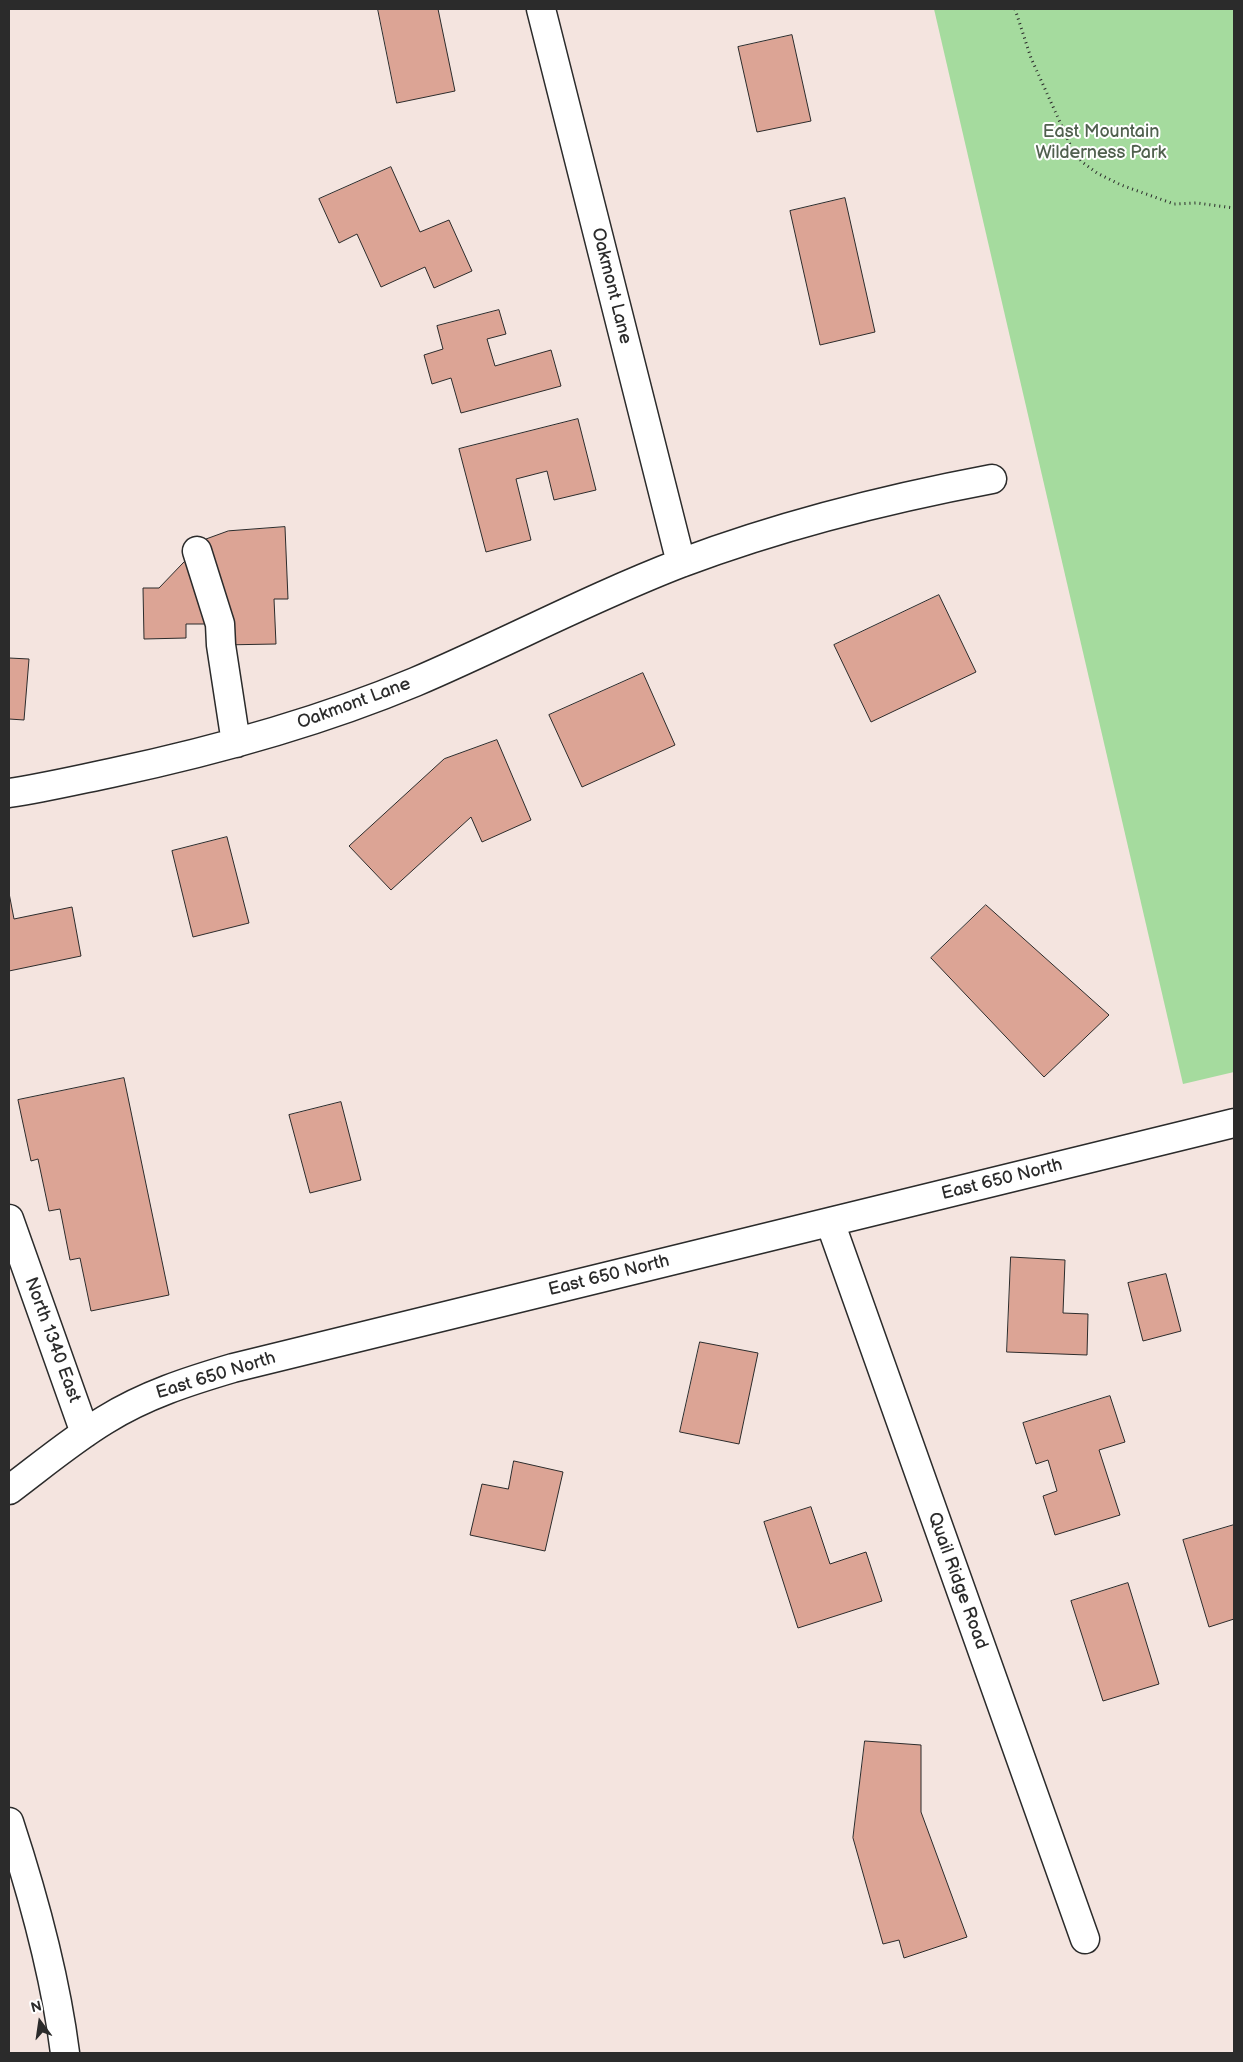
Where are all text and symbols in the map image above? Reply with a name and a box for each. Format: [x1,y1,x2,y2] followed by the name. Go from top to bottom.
[1036,121,1166,163] park label: East Mountain Wilderness Park
[586,226,636,346] street label: Oakmont Lane
[294,674,414,734] street label: Oakmont Lane
[939,1155,1065,1205] street label: East 650 North
[546,1251,672,1301] street label: East 650 North
[19,1274,85,1406] street label: North 1340 East
[154,1348,278,1404] street label: East 650 North
[922,1510,992,1652] street label: Quail Ridge Road
[15,1997,65,2047] north arrow
[29,1997,43,2016] text: N

